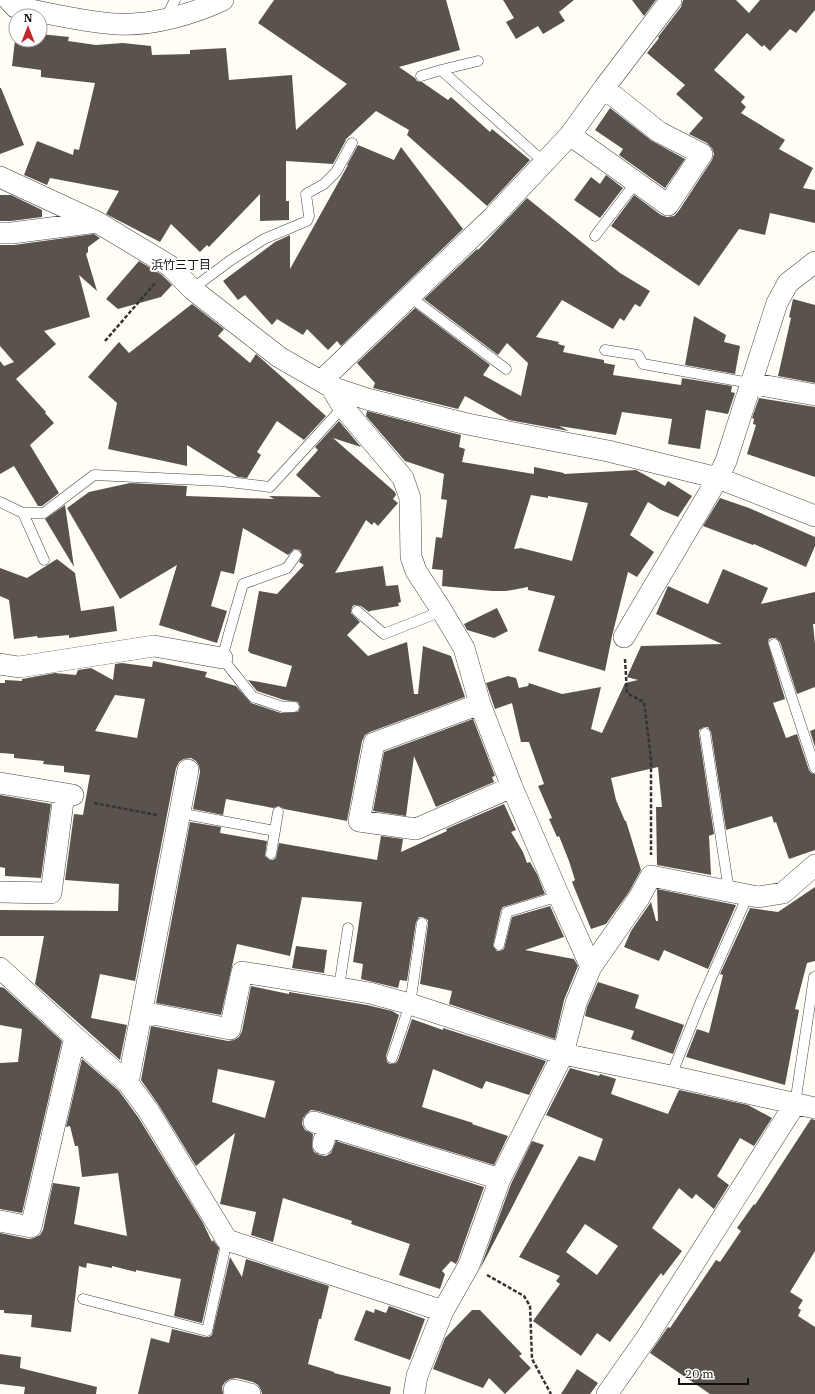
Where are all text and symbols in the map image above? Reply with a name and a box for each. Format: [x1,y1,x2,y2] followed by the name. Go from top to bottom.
[8,8,48,48] north arrow
[24,11,33,25] text: N
[151,257,211,272] district label: 浜竹三丁目
[679,1360,748,1386] scale bar
[685,1366,714,1381] text: 20 m

